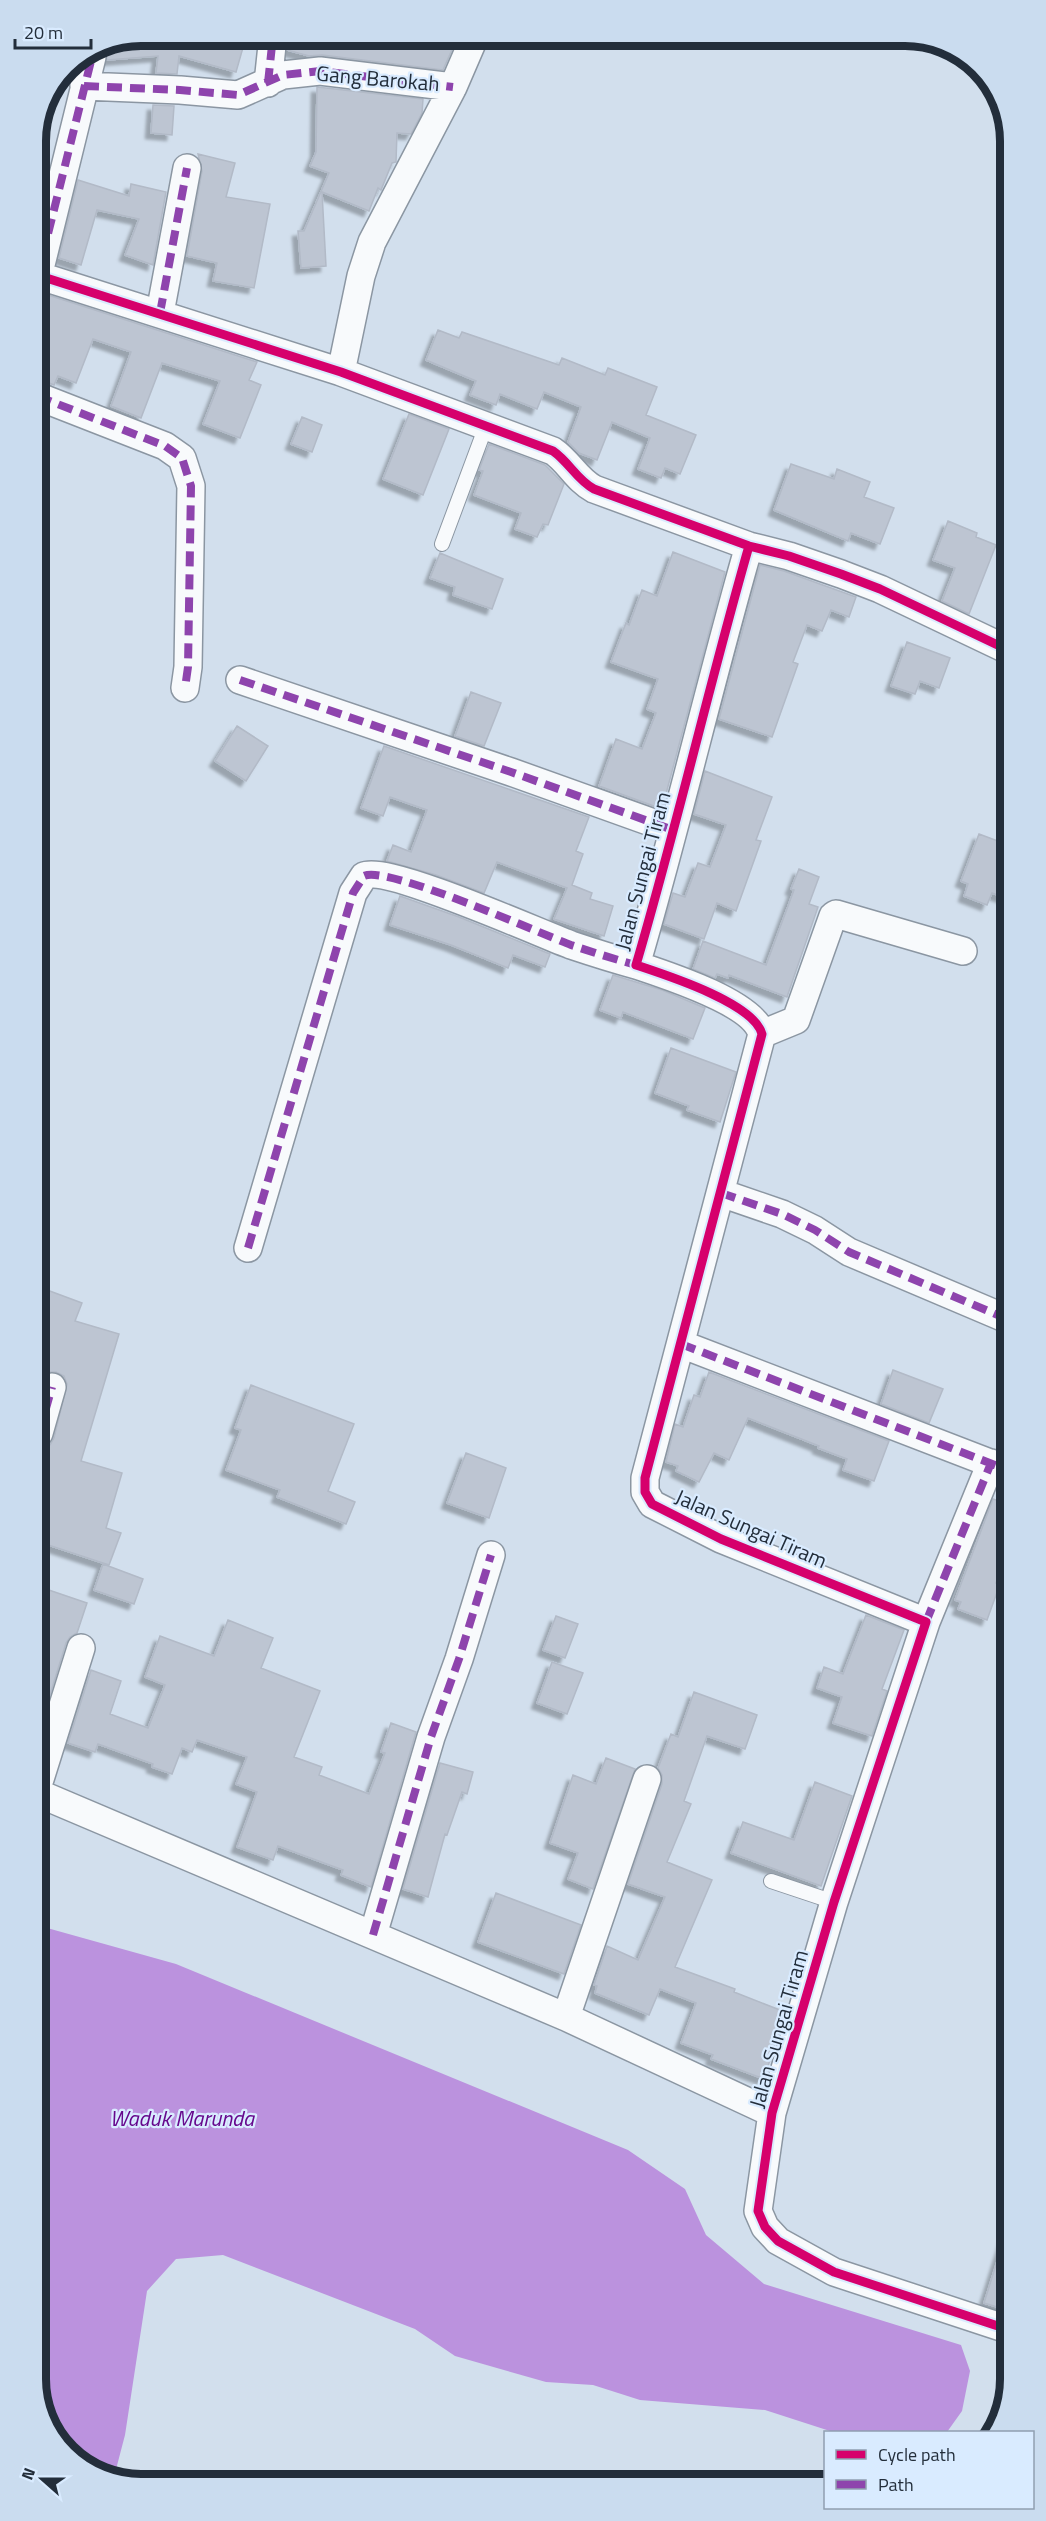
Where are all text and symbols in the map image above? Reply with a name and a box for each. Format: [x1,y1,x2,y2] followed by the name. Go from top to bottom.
[15,12,92,50] scale bar
[24,19,63,46] text: 20 m
[315,57,441,99] street label: Gang Barokah
[605,788,679,954] street label: Jalan Sungai Tiram
[670,1480,832,1576] street label: Jalan Sungai Tiram
[740,1946,816,2112] street label: Jalan Sungai Tiram
[110,2101,256,2135] water label: Waduk Marunda
[824,2431,1034,2509] legend
[878,2441,956,2468] text: Cycle path
[12,2449,72,2509] north arrow
[15,2464,41,2483] text: N
[878,2471,914,2498] text: Path

